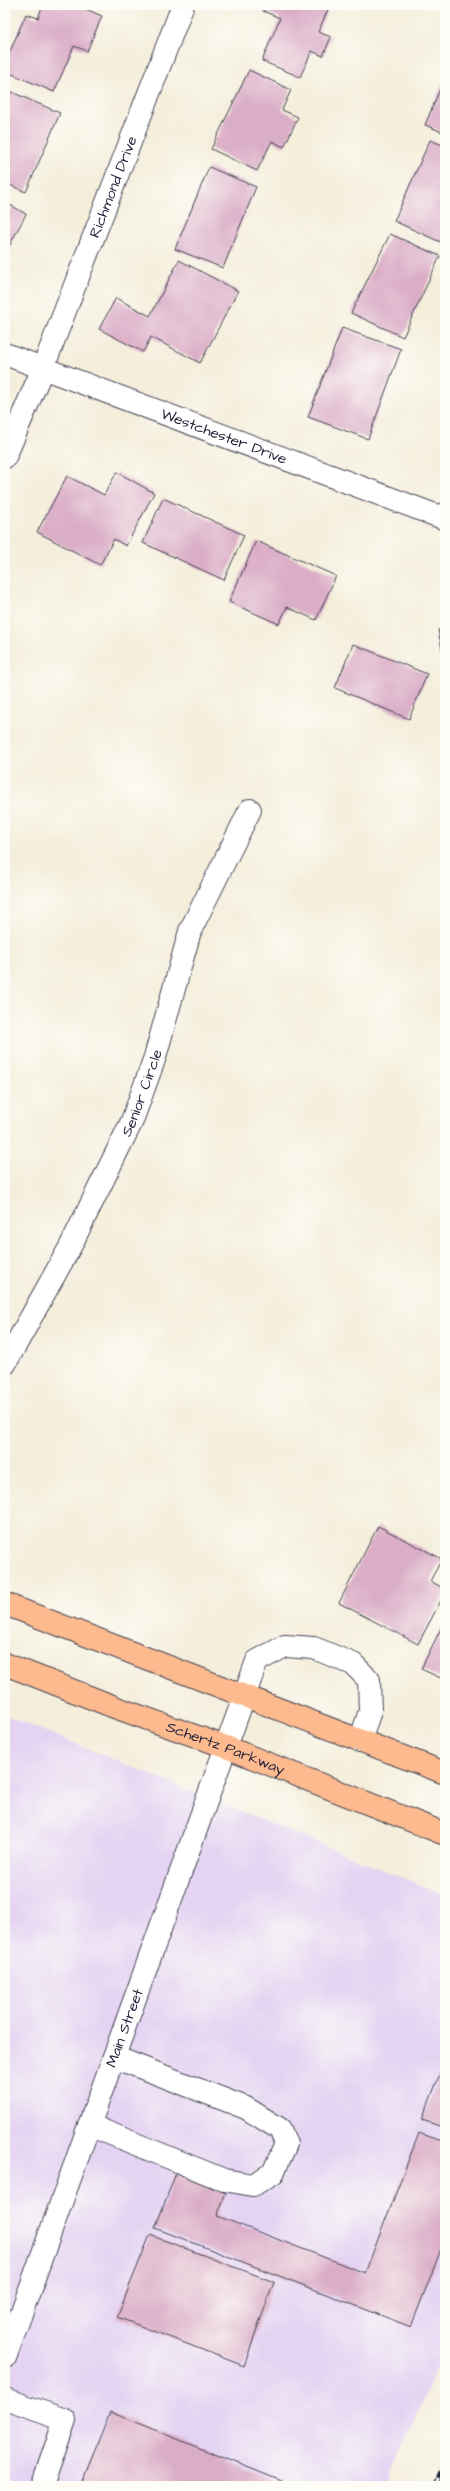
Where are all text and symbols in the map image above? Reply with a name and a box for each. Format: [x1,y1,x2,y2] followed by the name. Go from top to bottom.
[84,133,142,241] street label: Richmond Drive
[158,403,290,470] street label: Westchester Drive
[116,1047,168,1140] street label: Senior Circle
[163,1716,288,1781] street label: Schertz Parkway
[101,1986,149,2070] street label: Main Street

